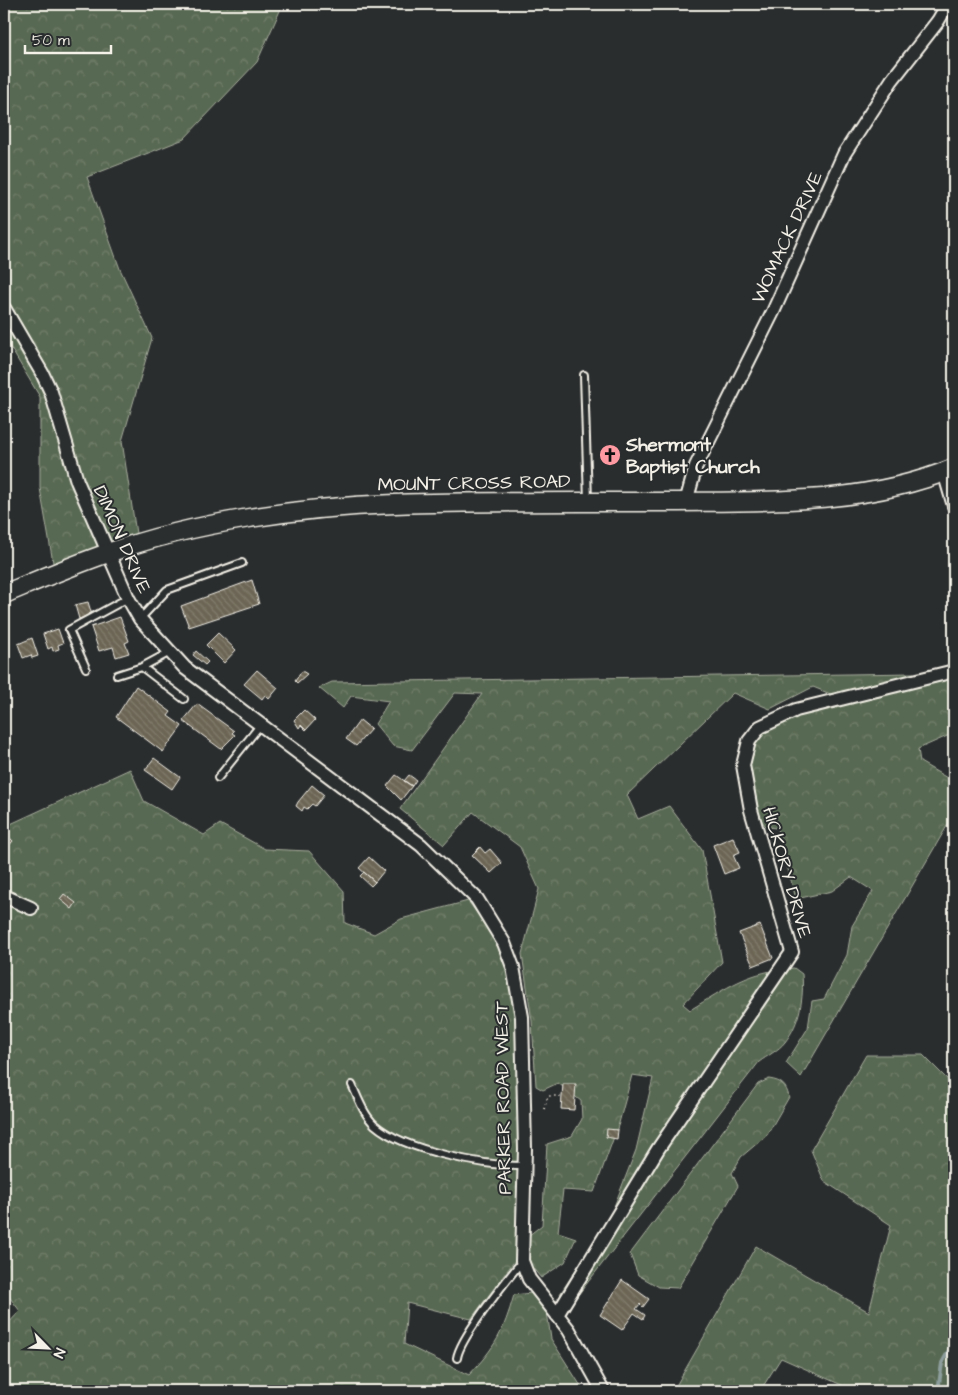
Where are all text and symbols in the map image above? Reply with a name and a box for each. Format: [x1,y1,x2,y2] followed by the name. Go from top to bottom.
[25,22,111,54] scale bar
[32,30,70,51] text: 50 m
[745,167,830,308] street label: WOMACK DRIVE
[625,432,760,481] place label: Shermont Baptist Church
[598,443,622,467] church icon: Shermont Baptist Church
[377,468,571,499] street label: MOUNT CROSS ROAD
[86,482,157,598] street label: DIMON DRIVE
[755,804,818,941] street label: HICKORY DRIVE
[488,1001,519,1195] street label: PARKER ROAD WEST
[22,1322,72,1372] north arrow
[48,1345,70,1361] text: N

